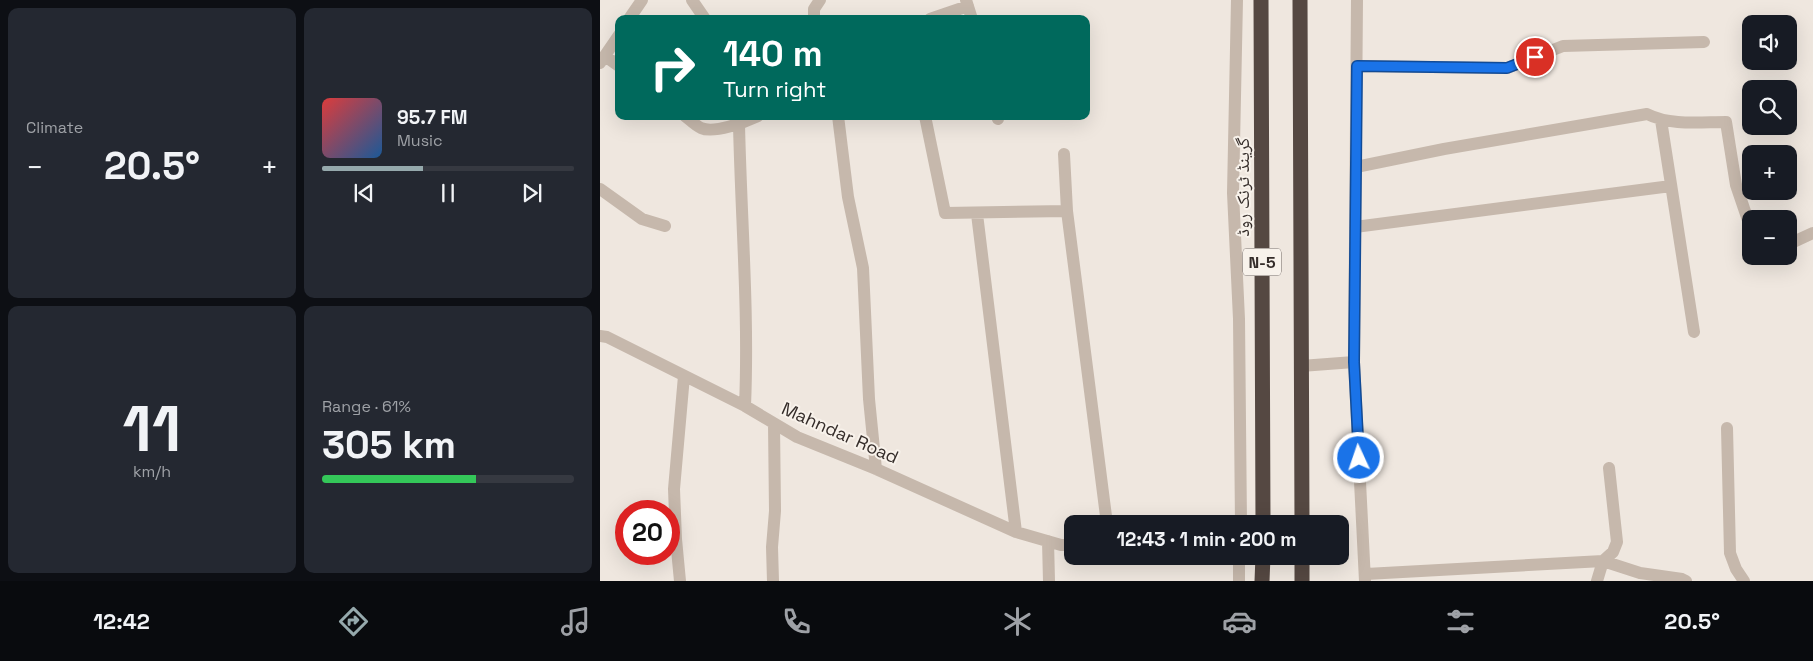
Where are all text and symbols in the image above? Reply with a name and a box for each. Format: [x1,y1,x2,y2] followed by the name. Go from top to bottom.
[1742,15,1797,265] map controls
[1742,15,1797,70] button: sound
[723,32,823,76] text: 140 m
[640,35,705,100] icon: right
[1514,36,1556,78] pin
[1521,43,1549,71] icon: arrive
[723,75,826,103] text: Turn right
[1742,80,1797,135] button: search
[397,105,467,130] text: 95.7 FM
[26,117,83,138] text: Climate
[397,130,443,151] text: Music
[1231,137,1254,237] street label: گرینڈ ٹرنک روڈ
[104,142,200,190] text: 20.5°
[1742,145,1797,200] button: +
[26,149,43,185] text: −
[261,149,278,185] text: +
[350,179,378,207] icon: previous
[434,179,462,207] icon: pause
[518,179,546,207] icon: next
[1742,210,1797,265] button: −
[1243,248,1281,276] road number: N-5
[123,387,181,470] text: 11
[322,396,411,417] text: Range · 61%
[778,397,902,469] street label: Mahndar Road
[322,421,456,469] text: 305 km
[1332,431,1384,483] position arrow
[133,461,171,482] text: km/h
[615,500,680,565] speed limit sign: 20
[1116,527,1297,552] text: 12:43 · 1 min · 200 m
[336,604,371,639] icon: directions
[558,604,593,639] icon: music
[779,604,814,639] icon: phone
[1000,604,1035,639] icon: climate
[1222,604,1257,639] icon: car
[1443,604,1478,639] icon: filters
[93,607,150,635] text: 12:42
[1664,607,1720,635] text: 20.5°

